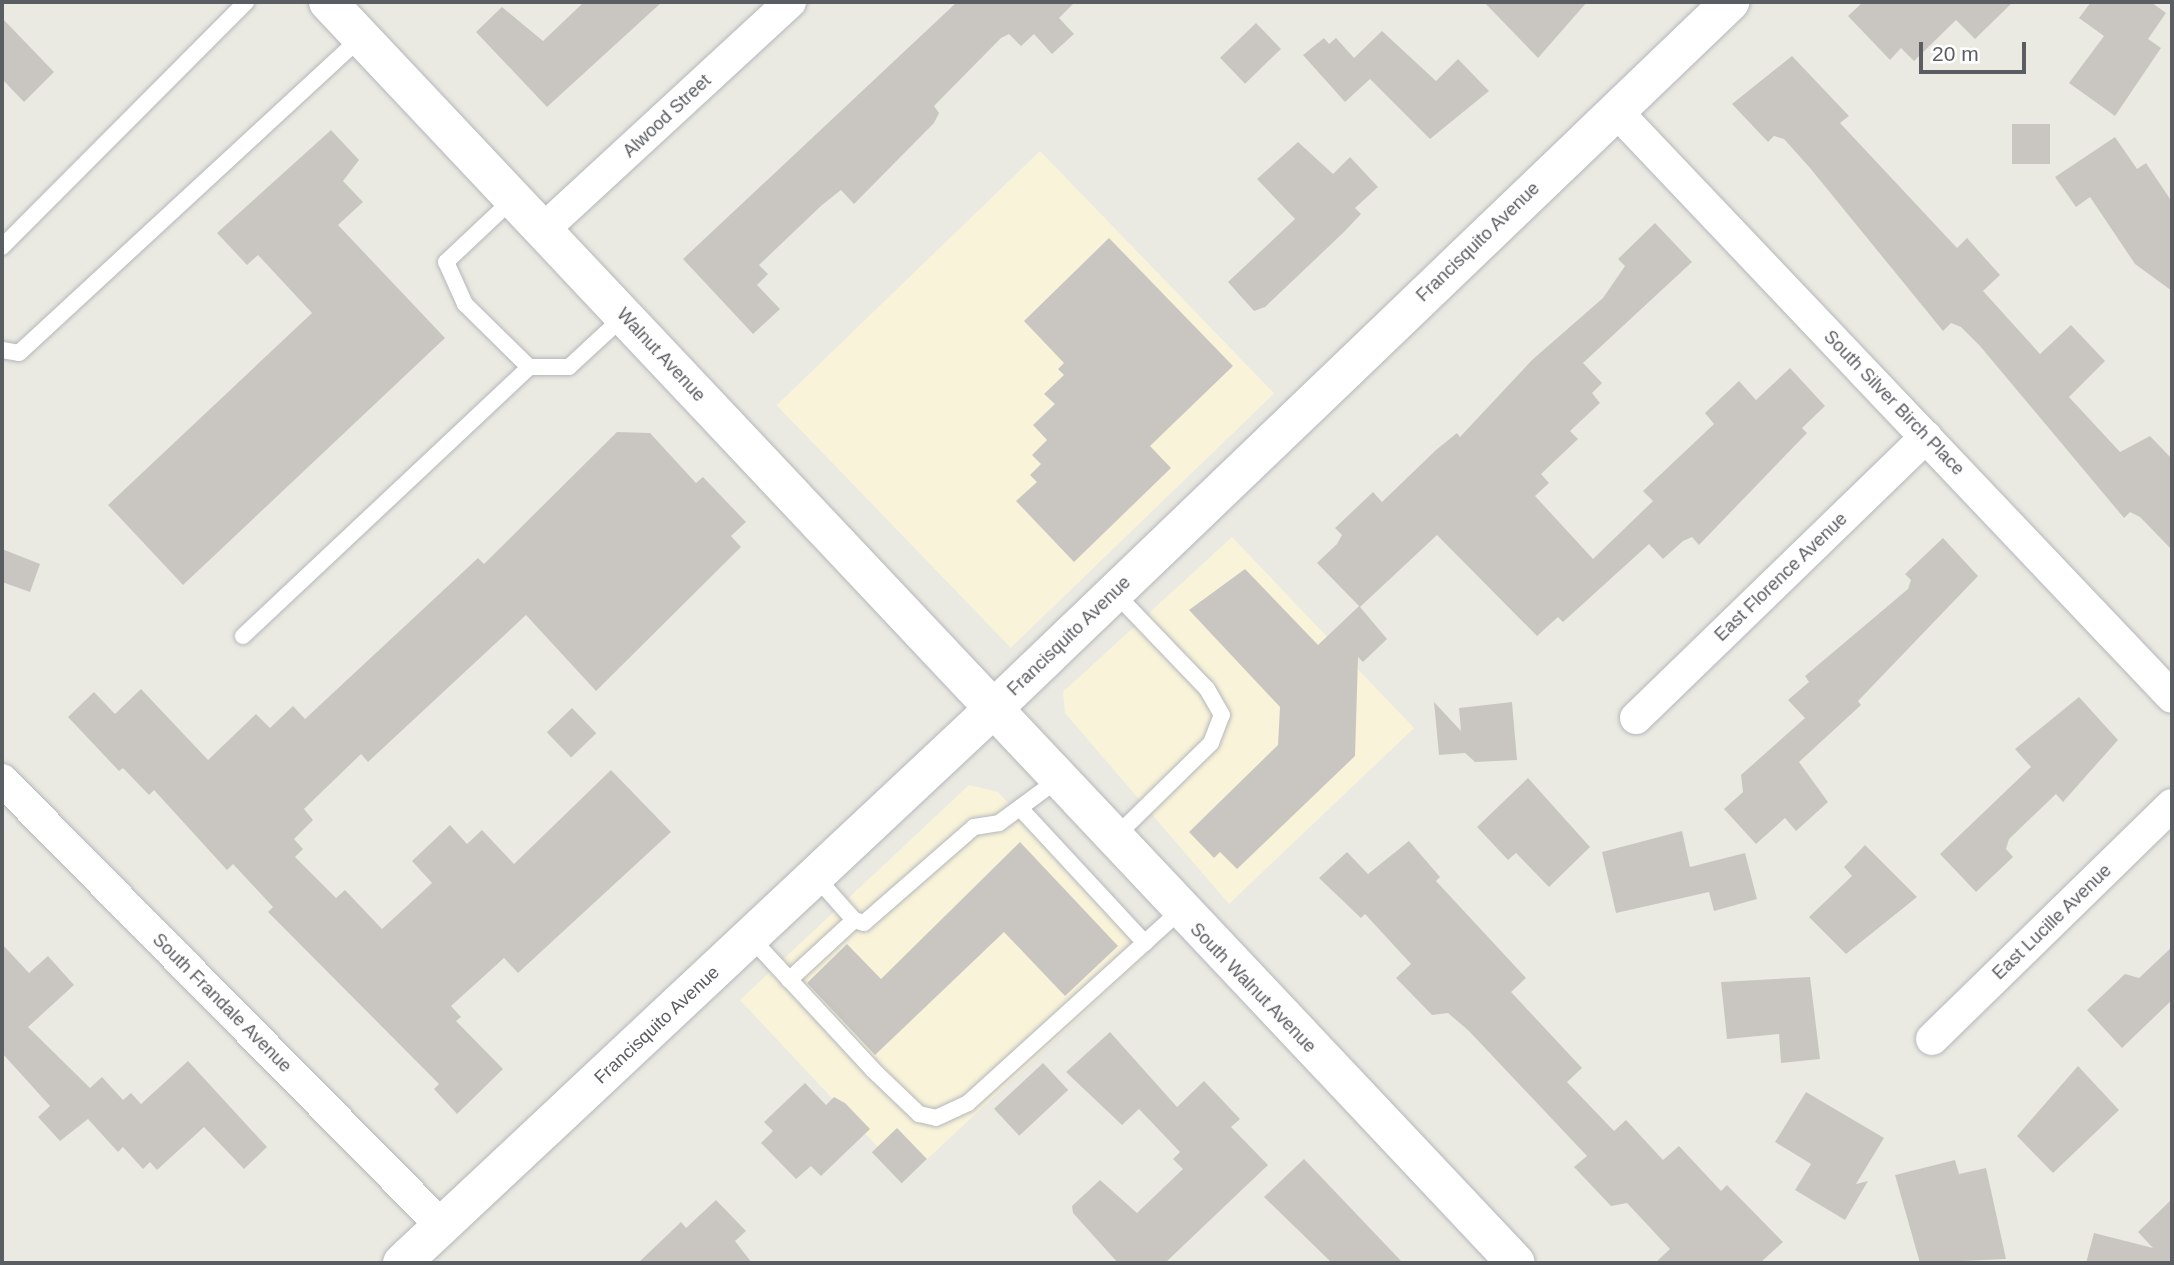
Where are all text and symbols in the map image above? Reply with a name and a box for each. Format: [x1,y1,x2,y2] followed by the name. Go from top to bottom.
[1922,28,2029,72] scale bar
[1932,42,1979,65] text: 20 m
[619,70,715,162] street label: Alwood Street
[1412,177,1544,307] street label: Francisquito Avenue
[612,303,710,407] street label: Walnut Avenue
[1819,326,1969,480] street label: South Silver Birch Place
[1710,508,1852,646] street label: East Florence Avenue
[1003,571,1135,701] street label: Francisquito Avenue
[1988,859,2116,985] street label: East Lucille Avenue
[1185,918,1321,1058] street label: South Walnut Avenue
[148,929,296,1077] street label: South Frandale Avenue
[590,961,724,1089] street label: Francisquito Avenue

